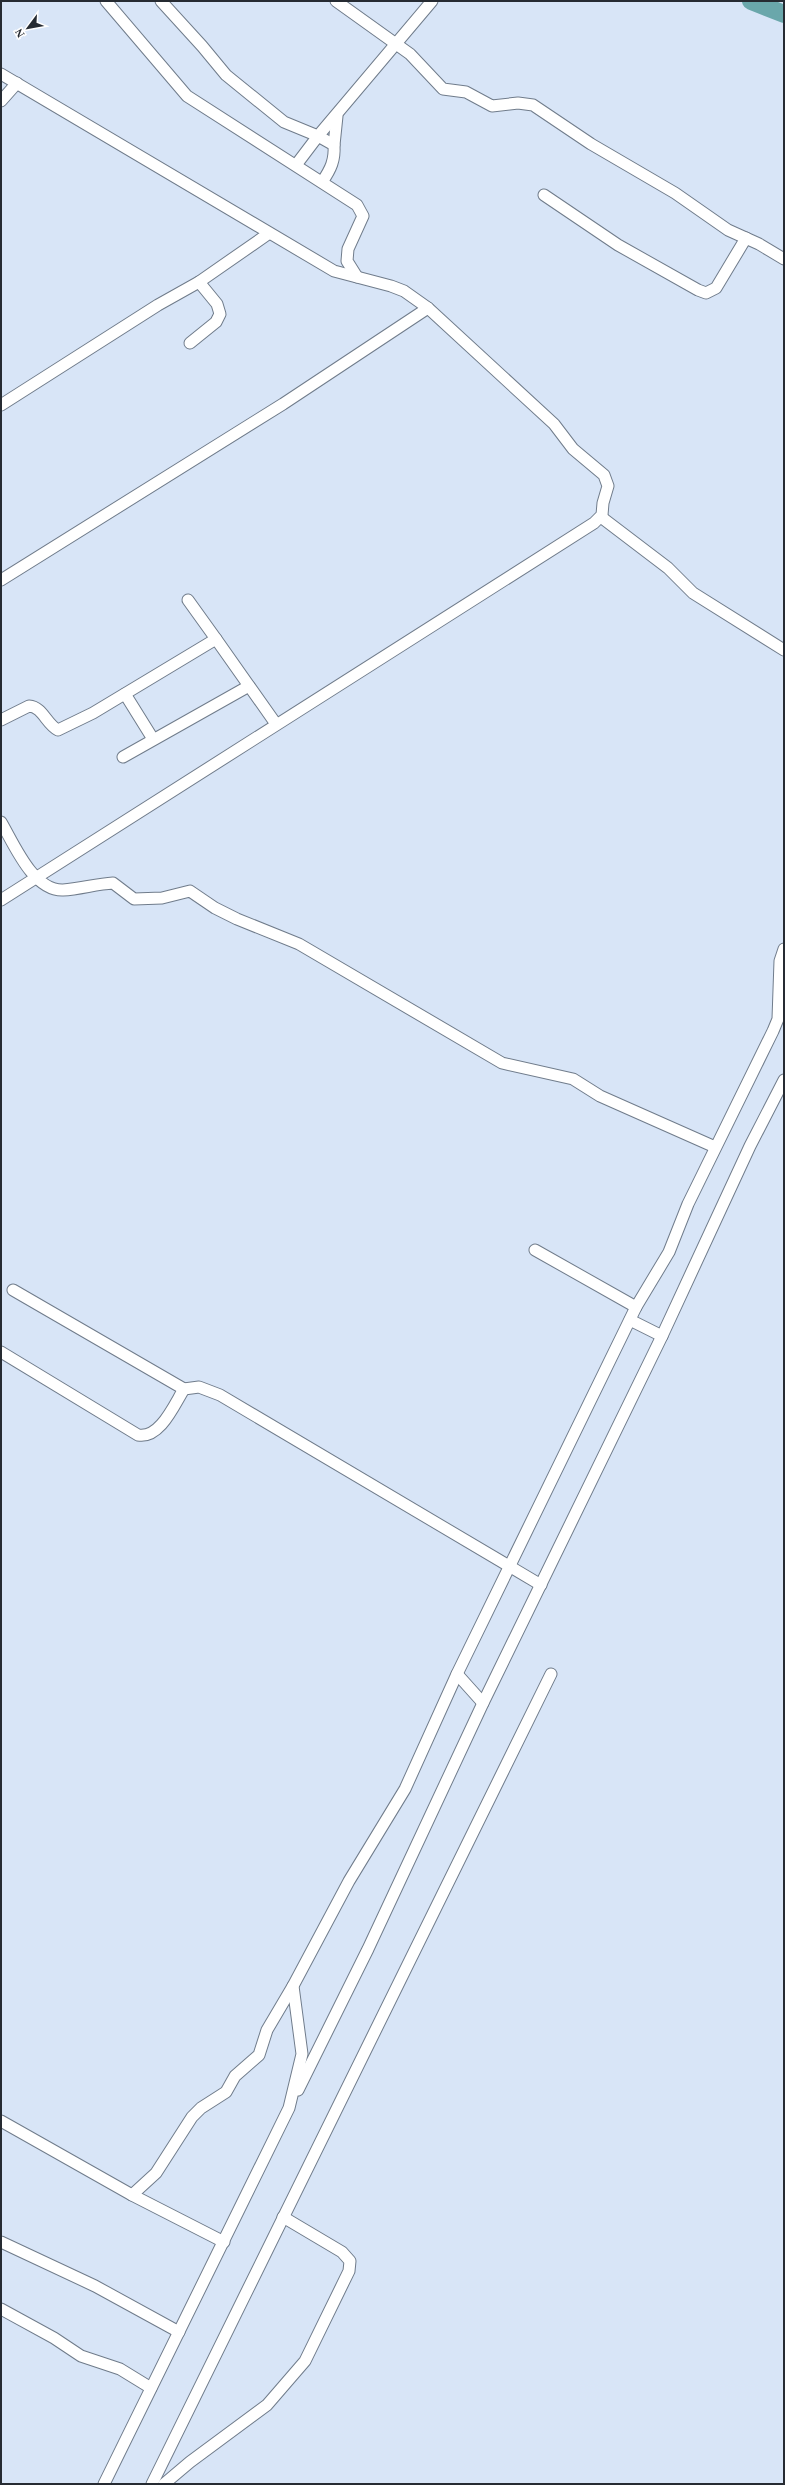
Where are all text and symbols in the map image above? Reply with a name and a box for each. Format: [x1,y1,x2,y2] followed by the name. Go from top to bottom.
[8,8,48,48] north arrow
[12,27,27,40] text: N

